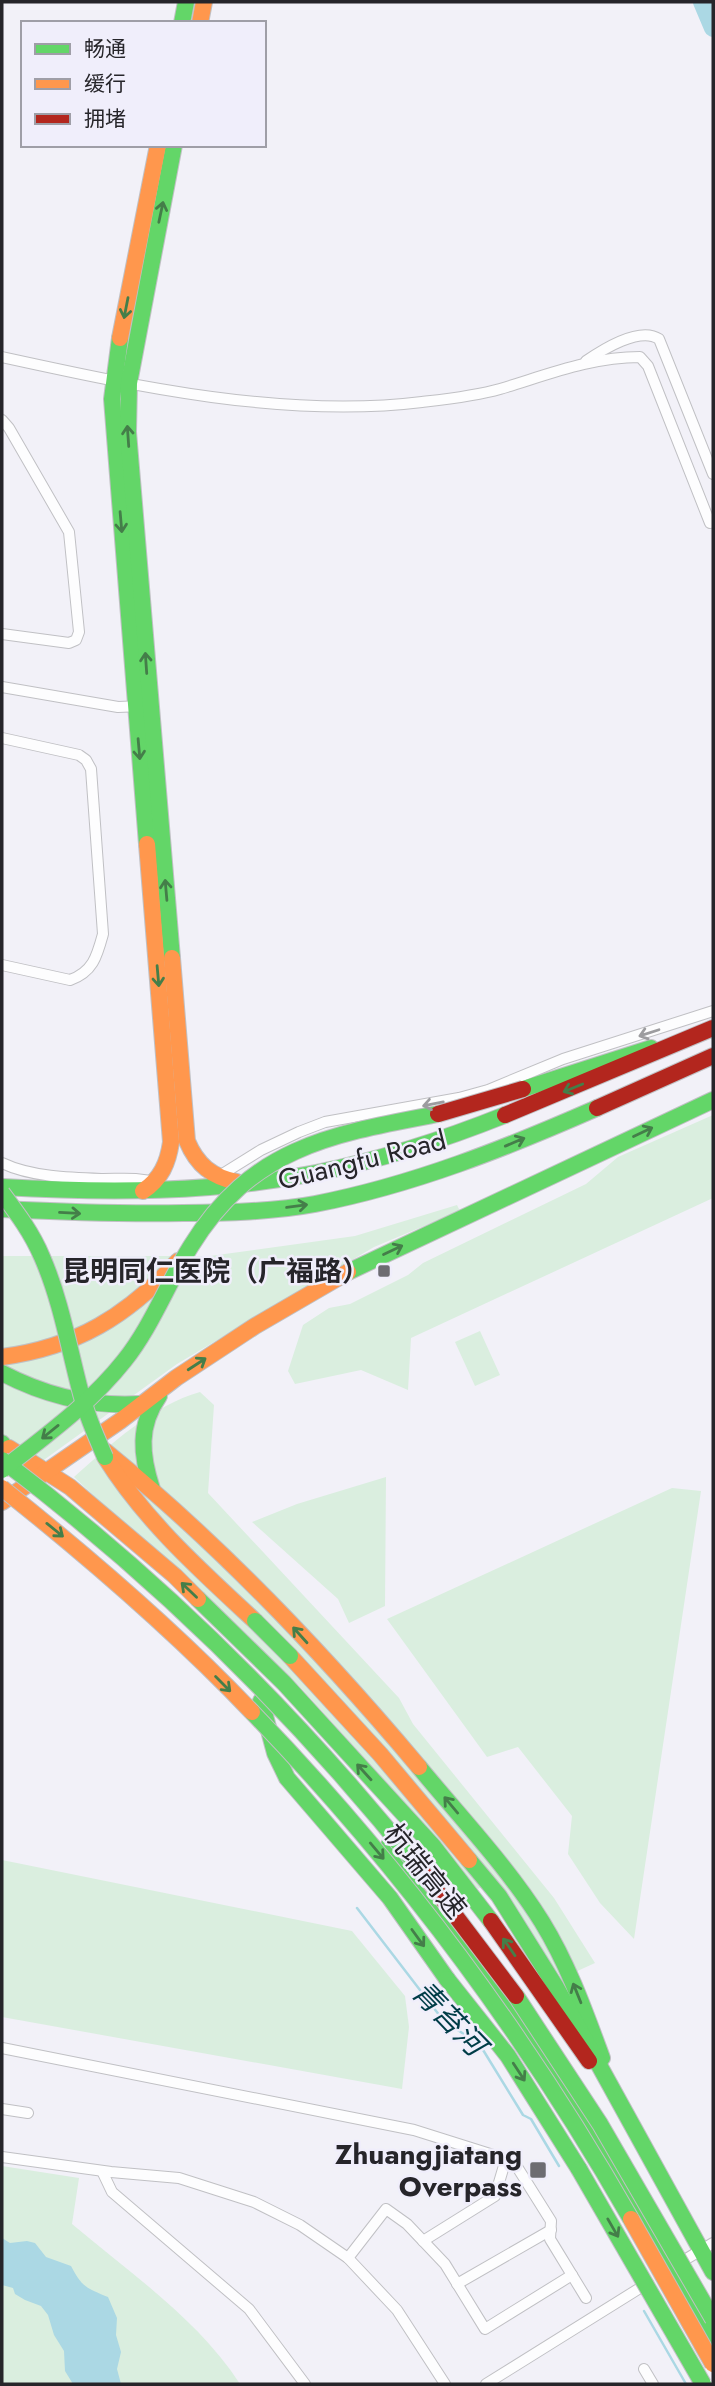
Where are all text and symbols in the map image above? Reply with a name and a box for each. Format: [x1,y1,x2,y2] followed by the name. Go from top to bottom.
[21,21,266,147] legend
[84,34,126,64] text: 畅通
[84,69,126,99] text: 缓行
[84,104,126,134] text: 拥堵
[154,201,168,224] one-way arrow
[118,296,132,319] one-way arrow
[122,425,135,448] one-way arrow
[115,510,128,533] one-way arrow
[140,652,153,675] one-way arrow
[133,737,146,760] one-way arrow
[159,879,172,901] one-way arrow
[152,964,165,987] one-way arrow
[638,1027,660,1040] one-way arrow
[563,1083,585,1096] one-way arrow
[422,1097,445,1111] one-way arrow
[274,1119,450,1201] street label: Guangfu Road
[632,1125,654,1138] one-way arrow
[503,1135,525,1148] one-way arrow
[285,1199,308,1212] one-way arrow
[58,1207,81,1220] one-way arrow
[382,1243,403,1256] one-way arrow
[62,1251,370,1292] place label: 昆明同仁医院（广福路）
[376,1263,392,1279] marker: 昆明同仁医院（广福路）
[187,1357,206,1372] one-way arrow
[41,1424,60,1439] one-way arrow
[46,1522,64,1538] one-way arrow
[181,1582,198,1599] one-way arrow
[291,1627,308,1644] one-way arrow
[214,1675,231,1692] one-way arrow
[356,1763,372,1781] one-way arrow
[443,1797,459,1815] one-way arrow
[374,1815,476,1927] street label: 杭瑞高速
[369,1842,384,1860] one-way arrow
[411,1928,425,1947] one-way arrow
[502,1938,516,1957] one-way arrow
[402,1971,499,2069] water label: 青苔河
[569,1983,582,2004] one-way arrow
[511,2062,526,2081] one-way arrow
[335,2134,522,2207] place label: Zhuangjiatang Overpass
[528,2160,548,2180] marker: Zhuangjiatang Overpass
[607,2218,621,2238] one-way arrow

